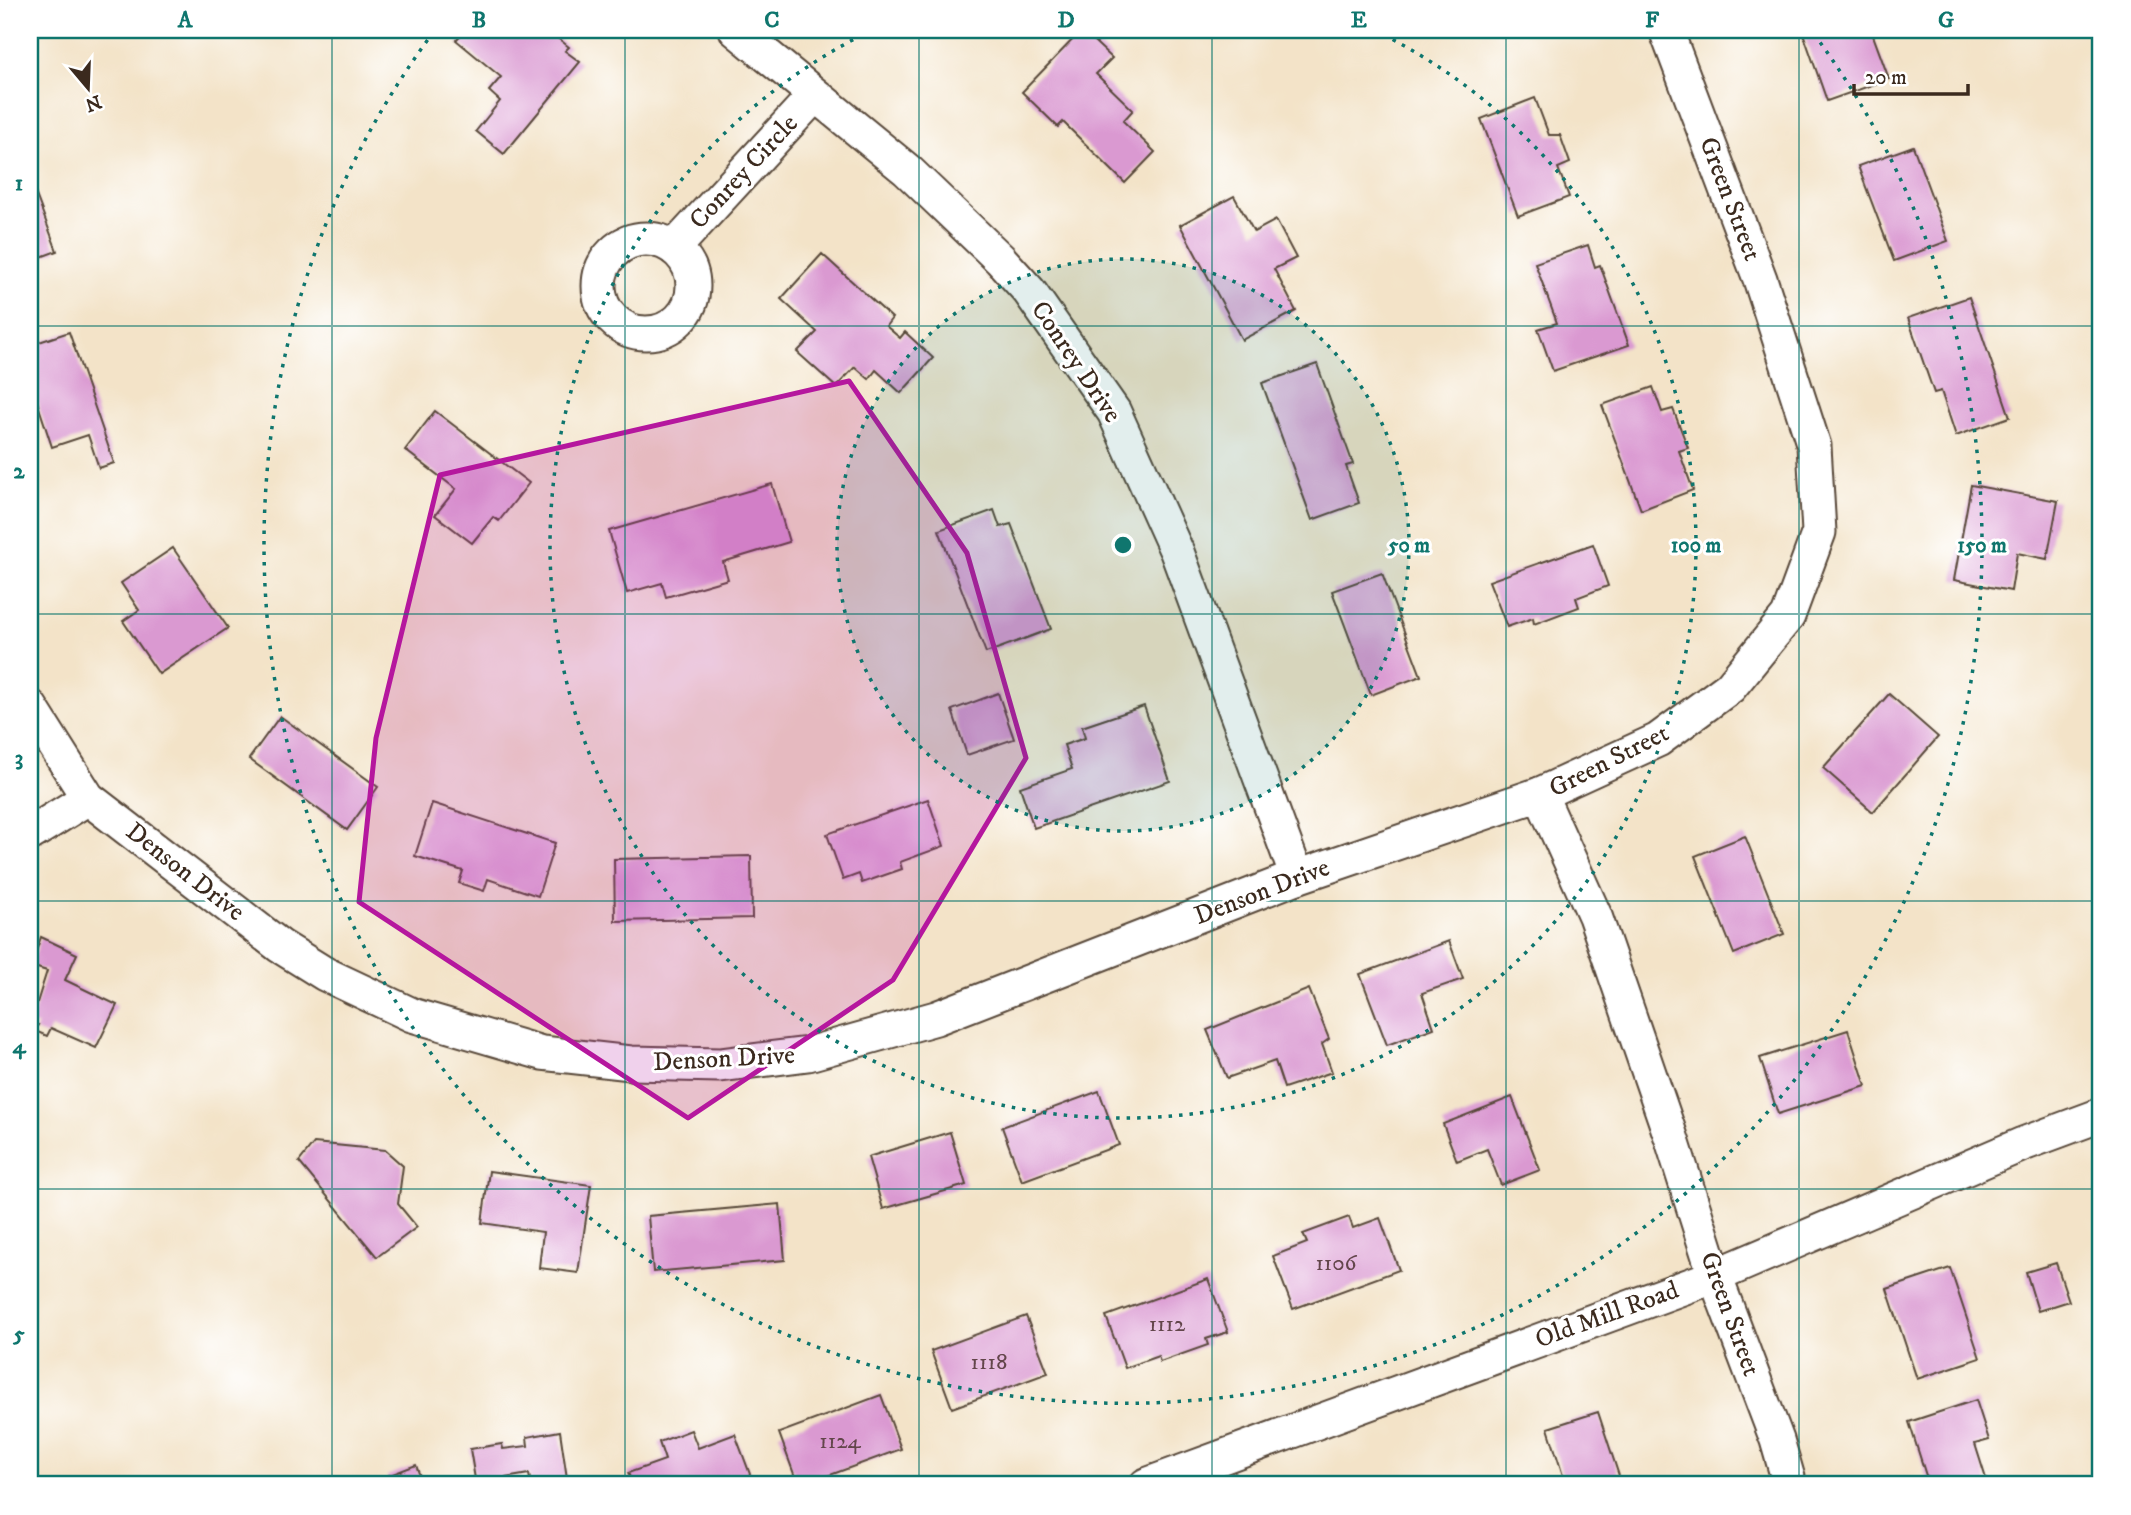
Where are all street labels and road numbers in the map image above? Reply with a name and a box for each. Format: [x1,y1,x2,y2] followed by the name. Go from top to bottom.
[682,108,806,236] street label: Conrey Circle
[1691,132,1769,266] street label: Green Street
[1023,295,1129,429] street label: Conrey Drive
[1544,717,1674,805] street label: Green Street
[119,815,251,929] street label: Denson Drive
[1190,851,1334,933] street label: Denson Drive
[652,1039,796,1079] street label: Denson Drive
[1692,1247,1768,1381] street label: Green Street
[1531,1274,1683,1356] street label: Old Mill Road

